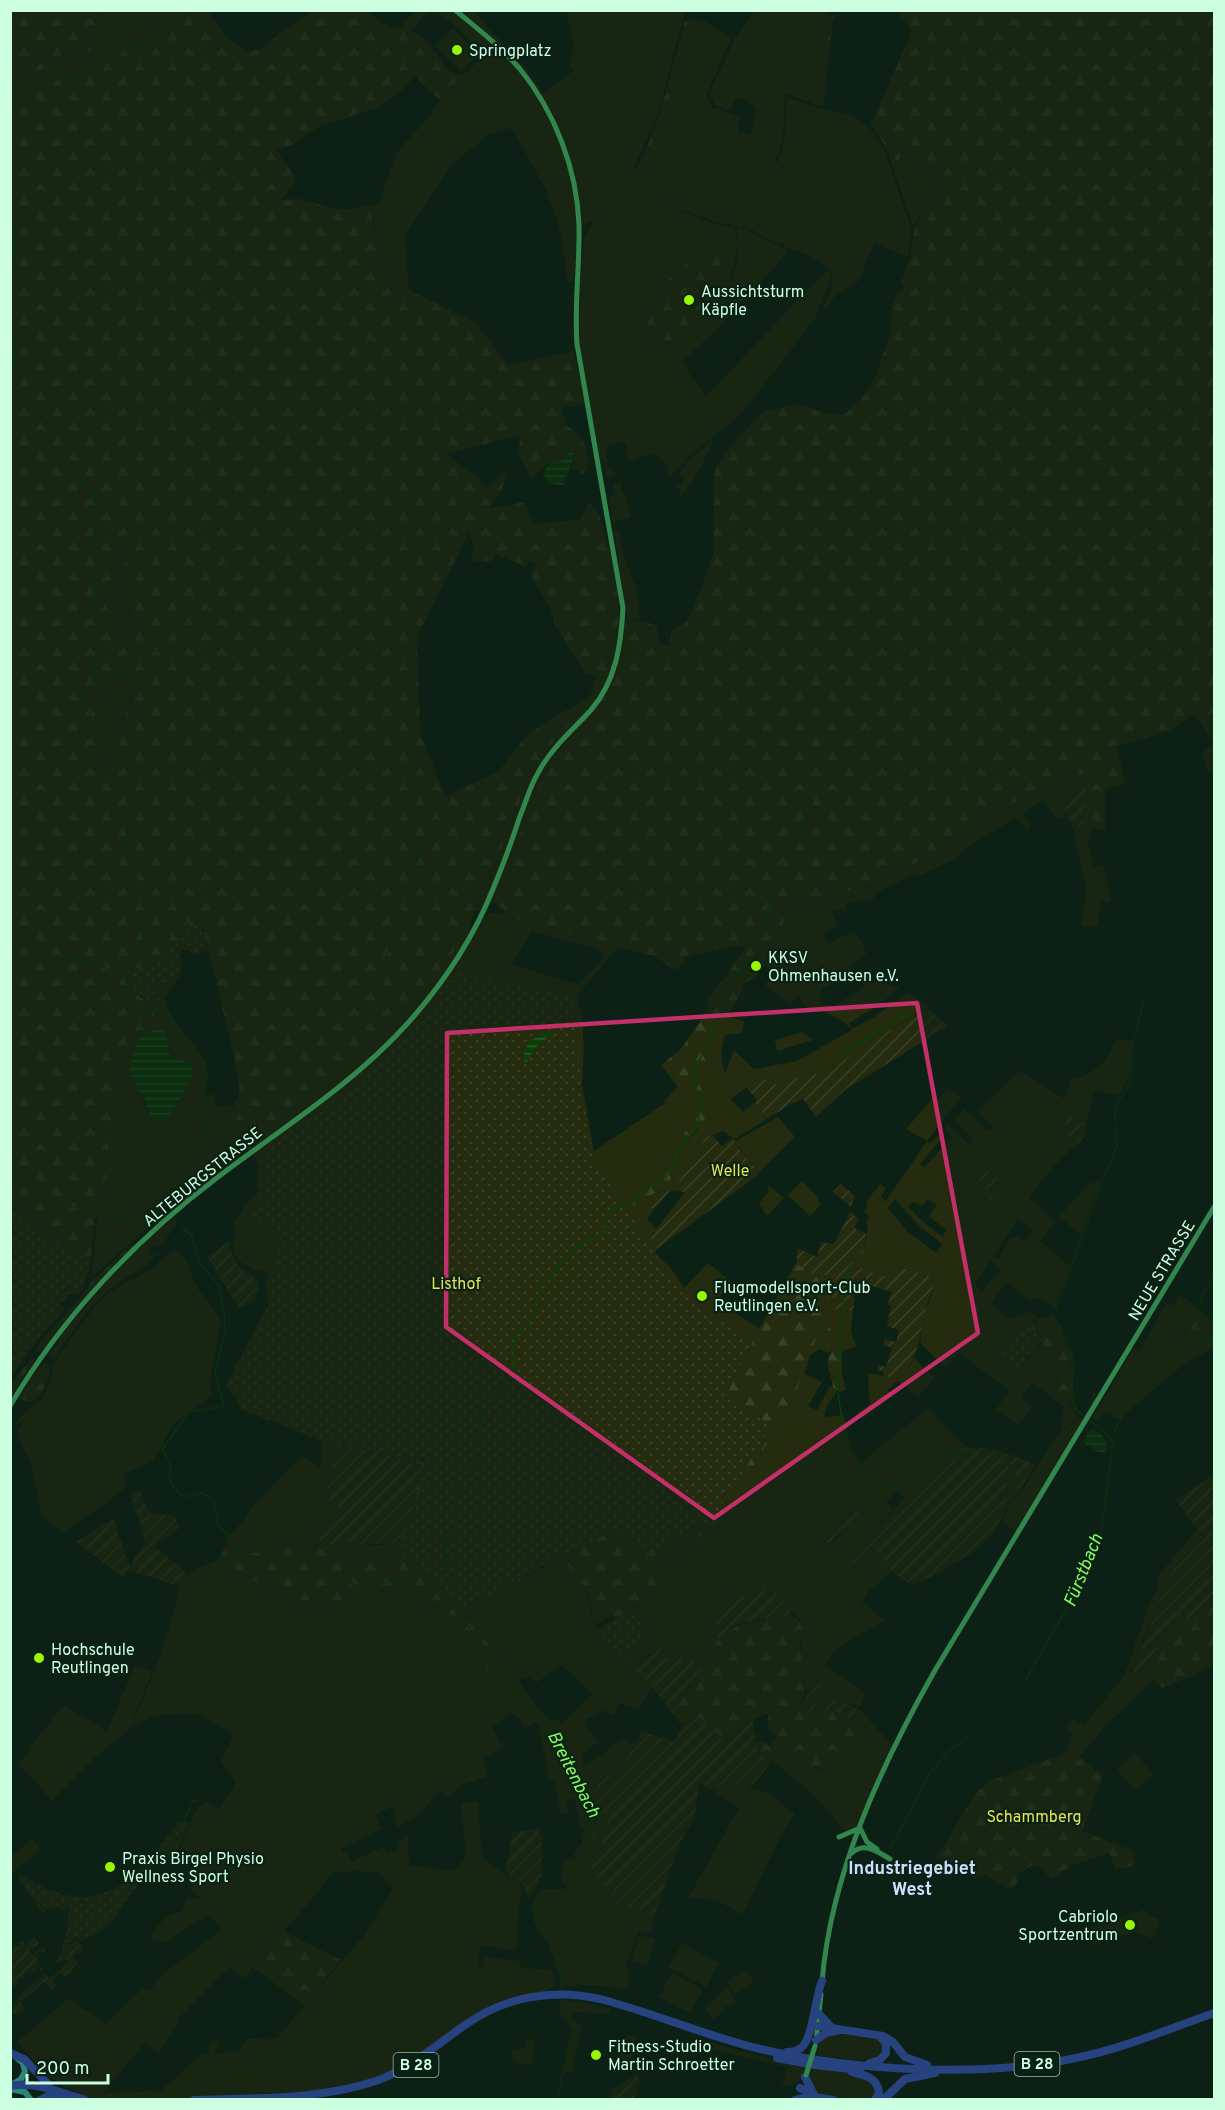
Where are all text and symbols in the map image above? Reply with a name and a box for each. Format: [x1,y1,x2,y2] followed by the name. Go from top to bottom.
[469,42,552,62] place label: Springplatz
[450,43,464,57] marker: Springplatz
[701,283,804,321] place label: Aussichtsturm Käpfle
[682,293,696,307] marker: Aussichtsturm Käpfle
[768,949,899,987] place label: KKSV Ohmenhausen e.V.
[749,959,763,973] marker: KKSV Ohmenhausen e.V.
[140,1123,267,1232] street label: ALTEBURGSTRASSE
[711,1162,749,1182] park label: Welle
[1125,1217,1200,1325] street label: NEUE STRASSE
[431,1275,481,1295] park label: Listhof
[714,1279,871,1317] place label: Flugmodellsport-Club Reutlingen e.V.
[695,1289,709,1303] marker: Flugmodellsport-Club Reutlingen e.V.
[1059,1530,1110,1611] water label: Fürstbach
[51,1641,135,1679] place label: Hochschule Reutlingen
[32,1651,46,1665] marker: Hochschule Reutlingen
[541,1727,604,1822] water label: Breitenbach
[986,1808,1082,1828] park label: Schammberg
[122,1850,264,1888] place label: Praxis Birgel Physio Wellness Sport
[848,1858,976,1902] district label: Industriegebiet West
[103,1860,117,1874] marker: Praxis Birgel Physio Wellness Sport
[1018,1908,1118,1946] place label: Cabriolo Sportzentrum
[1123,1918,1137,1932] marker: Cabriolo Sportzentrum
[608,2038,735,2076] place label: Fitness-Studio Martin Schroetter
[27,2047,108,2085] scale bar
[589,2048,603,2062] marker: Fitness-Studio Martin Schroetter
[1014,2052,1060,2076] road number: B 28
[394,2053,438,2077] road number: B 28
[36,2058,89,2081] text: 200 m

